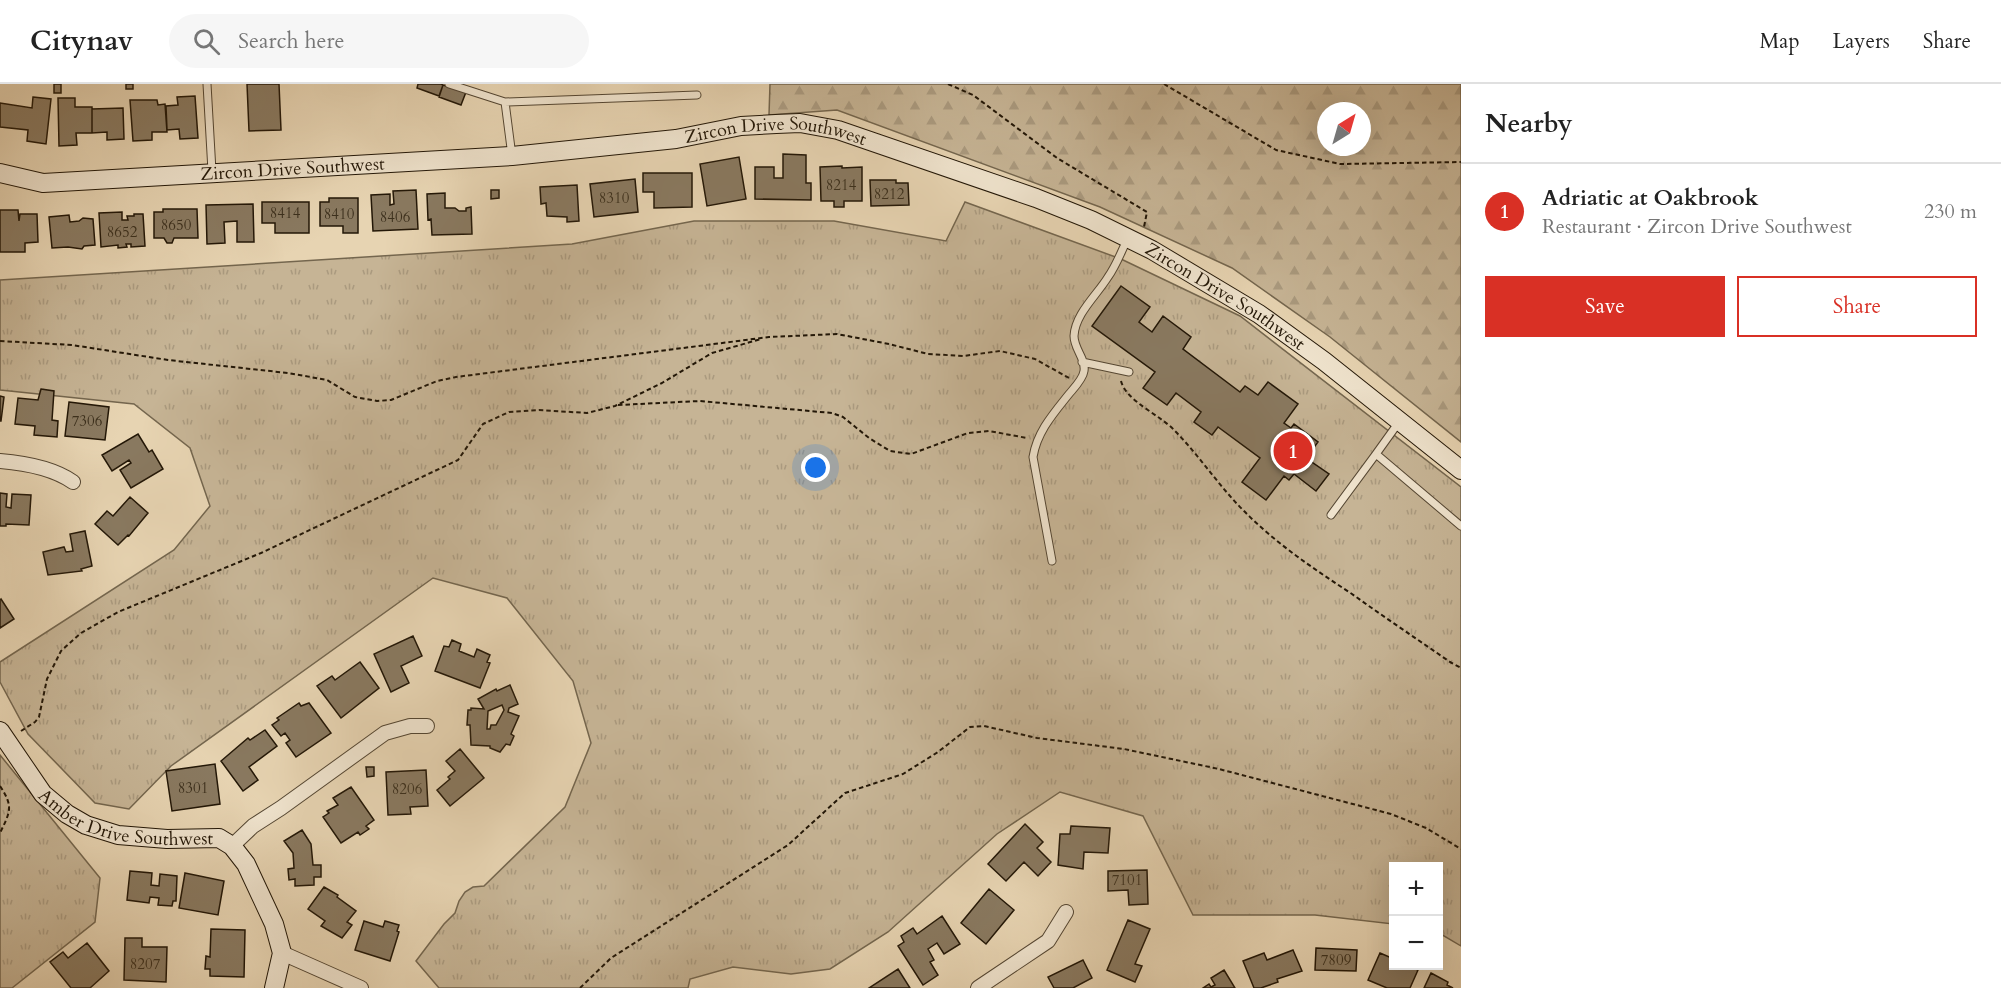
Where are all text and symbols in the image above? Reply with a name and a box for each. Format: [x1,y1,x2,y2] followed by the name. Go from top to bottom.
[169,14,589,68] search box
[30,22,133,60] text: Citynav
[190,25,223,58] icon: search
[238,26,345,56] text: Search here
[1760,27,1800,56] text: Map
[1833,27,1890,56] text: Layers
[1923,27,1971,56] text: Share
[1317,102,1371,156] north arrow
[1485,106,1573,141] text: Nearby
[682,111,870,152] street label: Zircon Drive Southwest
[200,151,386,187] street label: Zircon Drive Southwest
[826,175,857,195] house number: 8214
[1542,183,1758,213] text: Adriatic at Oakbrook
[874,184,905,204] house number: 8212
[599,188,630,208] house number: 8310
[1499,198,1510,225] text: 1
[1924,198,1977,225] text: 230 m
[270,203,301,223] house number: 8414
[324,204,355,224] house number: 8410
[380,207,411,227] house number: 8406
[1542,213,1852,240] text: Restaurant · Zircon Drive Southwest
[161,215,192,235] house number: 8650
[107,222,138,242] house number: 8652
[1141,237,1310,356] street label: Zircon Drive Southwest
[1485,276,1725,337] button: Save
[1737,276,1977,337] button: Share
[72,411,103,431] house number: 7306
[1274,428,1312,473] pin: 1
[801,453,830,482] your location
[178,778,208,798] house number: 8301
[392,779,423,799] house number: 8206
[33,783,214,852] street label: Amber Drive Southwest
[1389,862,1443,970] map controls
[1389,862,1443,916] button: +
[1112,870,1142,890] house number: 7101
[1389,916,1443,970] button: −
[1321,950,1352,970] house number: 7809
[130,954,161,974] house number: 8207

